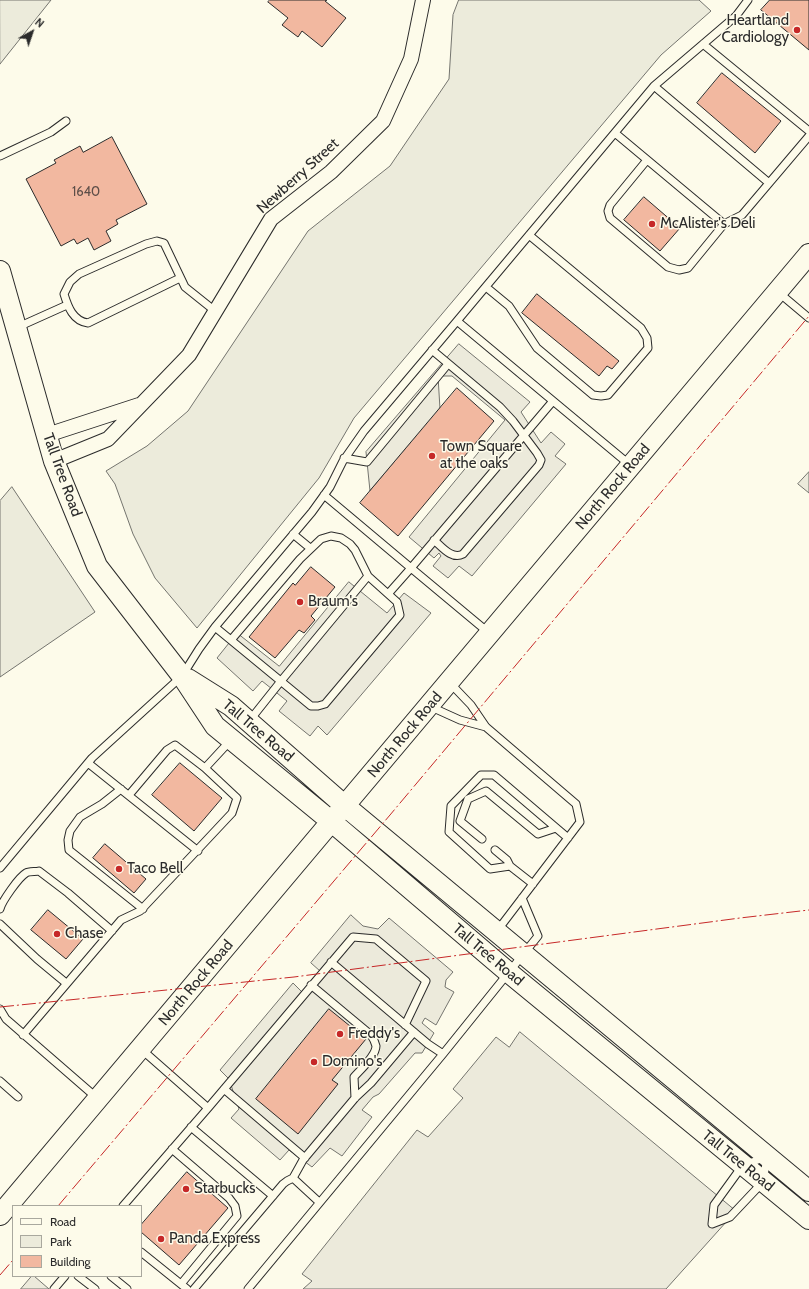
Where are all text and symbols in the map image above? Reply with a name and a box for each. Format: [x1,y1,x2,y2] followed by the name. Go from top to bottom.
[12,12,52,52] north arrow
[722,12,789,47] place label: Heartland Cardiology
[32,15,47,31] text: N
[792,25,802,35] marker: Heartland Cardiology
[253,135,343,217] street label: Newberry Street
[72,184,100,200] house number: 1640
[660,215,755,233] place label: McAlister's Deli
[647,219,657,229] marker: McAlister's Deli
[39,431,85,519] street label: Tall Tree Road
[440,438,522,473] place label: Town Square at the oaks
[572,440,654,534] street label: North Rock Road
[427,451,437,461] marker: Town Square at the oaks
[308,593,358,611] place label: Braum's
[295,597,305,607] marker: Braum's
[364,688,446,782] street label: North Rock Road
[219,696,297,766] street label: Tall Tree Road
[127,860,183,878] place label: Taco Bell
[114,864,124,874] marker: Taco Bell
[449,920,527,990] street label: Tall Tree Road
[65,925,103,943] place label: Chase
[52,929,62,939] marker: Chase
[155,936,237,1030] street label: North Rock Road
[348,1025,400,1043] place label: Freddy's
[335,1029,345,1039] marker: Freddy's
[322,1053,382,1071] place label: Domino's
[309,1057,319,1067] marker: Domino's
[698,1127,778,1195] street label: Tall Tree Road
[194,1180,255,1198] place label: Starbucks
[181,1184,191,1194] marker: Starbucks
[12,1205,142,1277] legend
[50,1214,76,1229] text: Road
[169,1230,260,1248] place label: Panda Express
[50,1234,72,1249] text: Park
[156,1234,166,1244] marker: Panda Express
[50,1254,91,1269] text: Building

